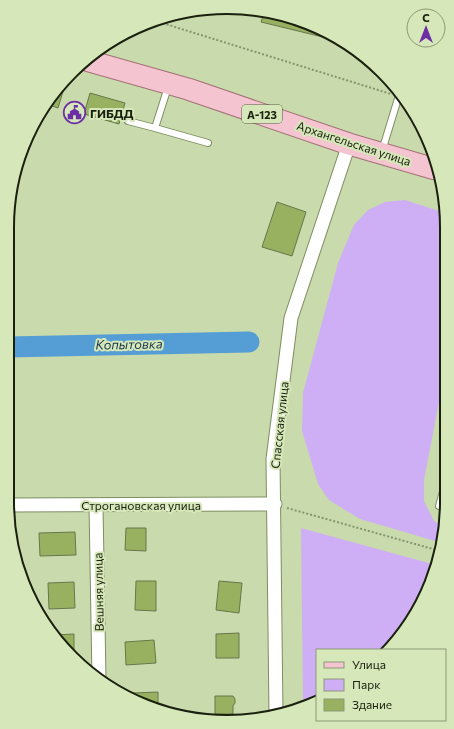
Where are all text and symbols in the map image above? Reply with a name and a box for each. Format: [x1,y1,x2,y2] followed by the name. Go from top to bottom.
[406,8,446,48] north arrow
[422,11,430,24] text: С
[62,100,88,126] public building icon: ГИБДД
[242,105,282,123] road number: А-123
[90,106,134,120] place label: ГИБДД
[295,118,413,168] street label: Архангельская улица
[95,335,163,353] water label: Копытовка
[267,381,291,469] street label: Спасская улица
[81,498,201,512] street label: Строгановская улица
[90,553,106,631] street label: Вешняя улица
[316,649,446,721] legend
[352,657,386,671] text: Улица
[352,677,381,691] text: Парк
[352,697,392,711] text: Здание

